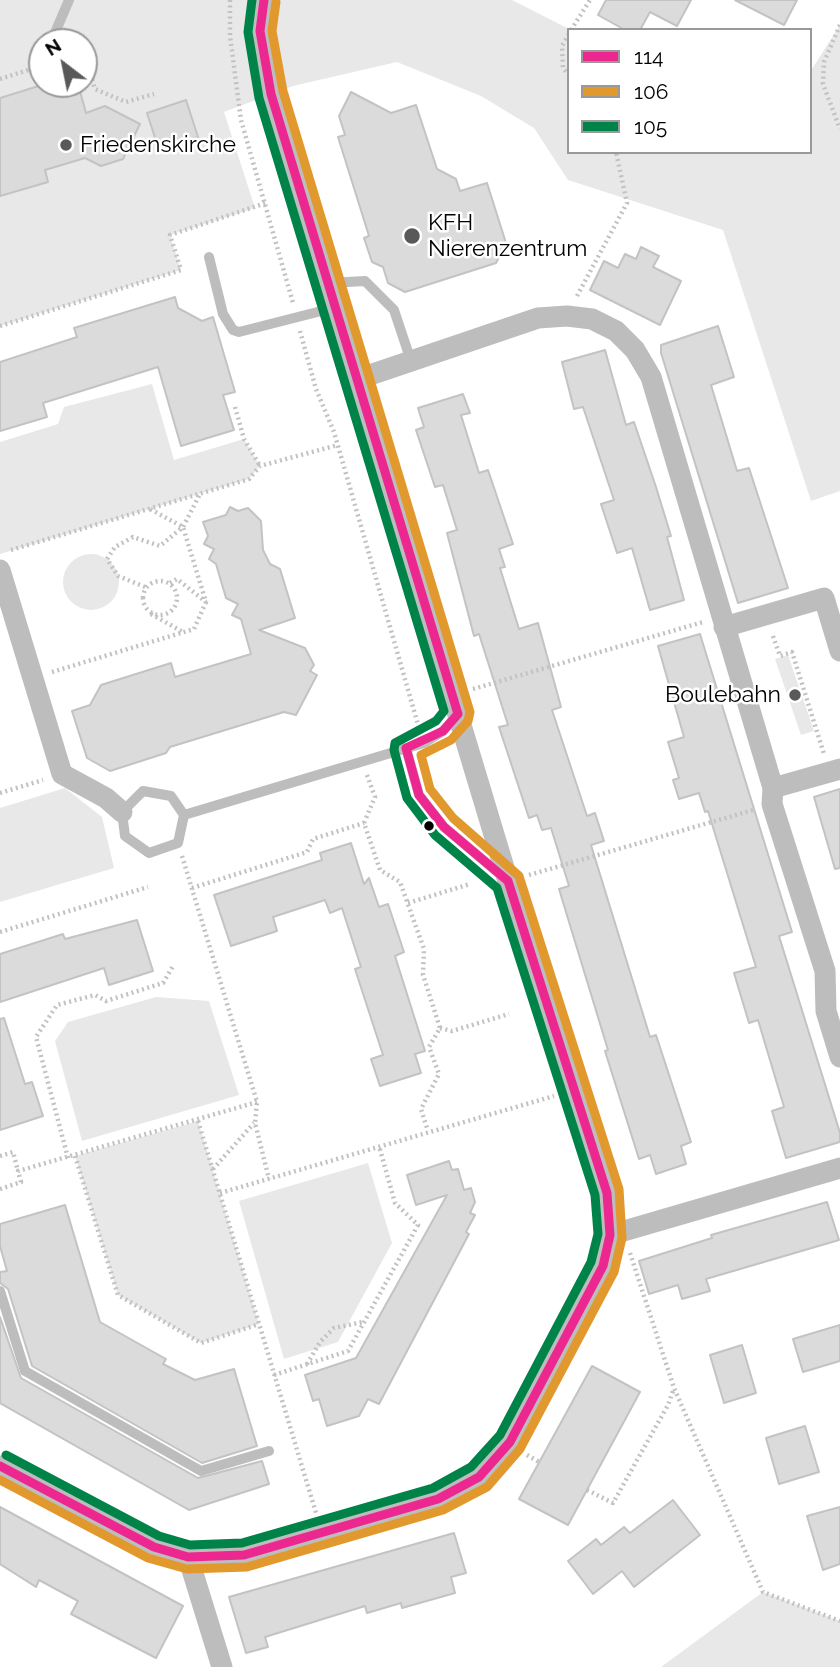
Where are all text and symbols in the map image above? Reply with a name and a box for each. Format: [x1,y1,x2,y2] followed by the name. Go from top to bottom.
[28,28,98,98] north arrow
[567,28,812,154] legend
[41,34,65,60] text: N
[634,44,663,69] text: 114
[634,79,669,104] text: 106
[634,114,667,139] text: 105
[80,131,236,159] place label: Friedenskirche
[58,137,74,153] marker: Friedenskirche
[428,209,587,263] place label: KFH Nierenzentrum
[402,226,422,246] marker: KFH Nierenzentrum
[665,681,781,709] place label: Boulebahn
[787,687,803,703] marker: Boulebahn
[422,819,436,833] unlabelled marker

